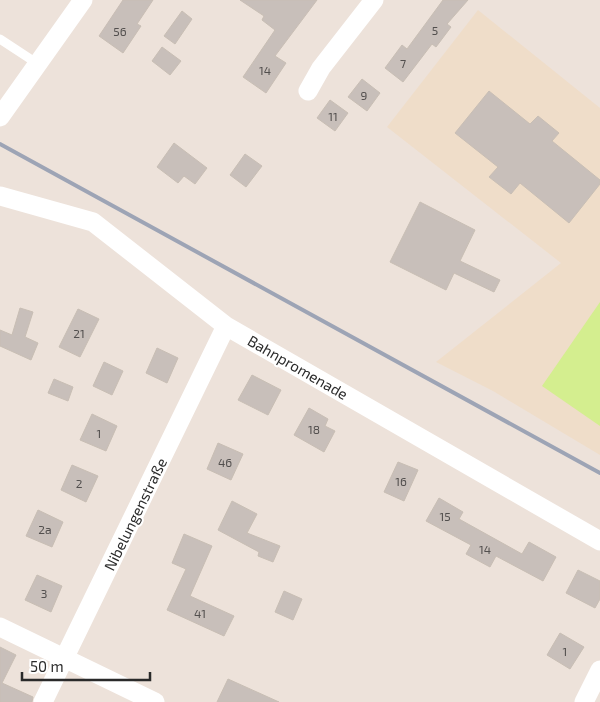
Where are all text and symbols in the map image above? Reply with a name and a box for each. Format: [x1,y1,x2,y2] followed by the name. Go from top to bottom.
[432,23,438,37] house number: 5
[113,24,127,38] house number: 56
[400,56,406,70] house number: 7
[259,63,271,77] house number: 14
[361,88,368,102] house number: 9
[328,109,338,123] house number: 11
[73,326,85,340] house number: 21
[245,331,351,403] street label: Bahnpromenade
[308,422,320,436] house number: 18
[97,426,101,440] house number: 1
[100,455,170,573] street label: Nibelungenstraße
[218,455,232,469] house number: 46
[395,474,407,488] house number: 16
[76,476,83,490] house number: 2
[439,509,451,523] house number: 15
[38,522,52,536] house number: 2a
[479,542,491,556] house number: 14
[41,586,47,600] house number: 3
[194,606,206,620] house number: 41
[563,644,567,658] house number: 1
[22,650,150,682] scale bar
[30,657,64,675] text: 50 m

